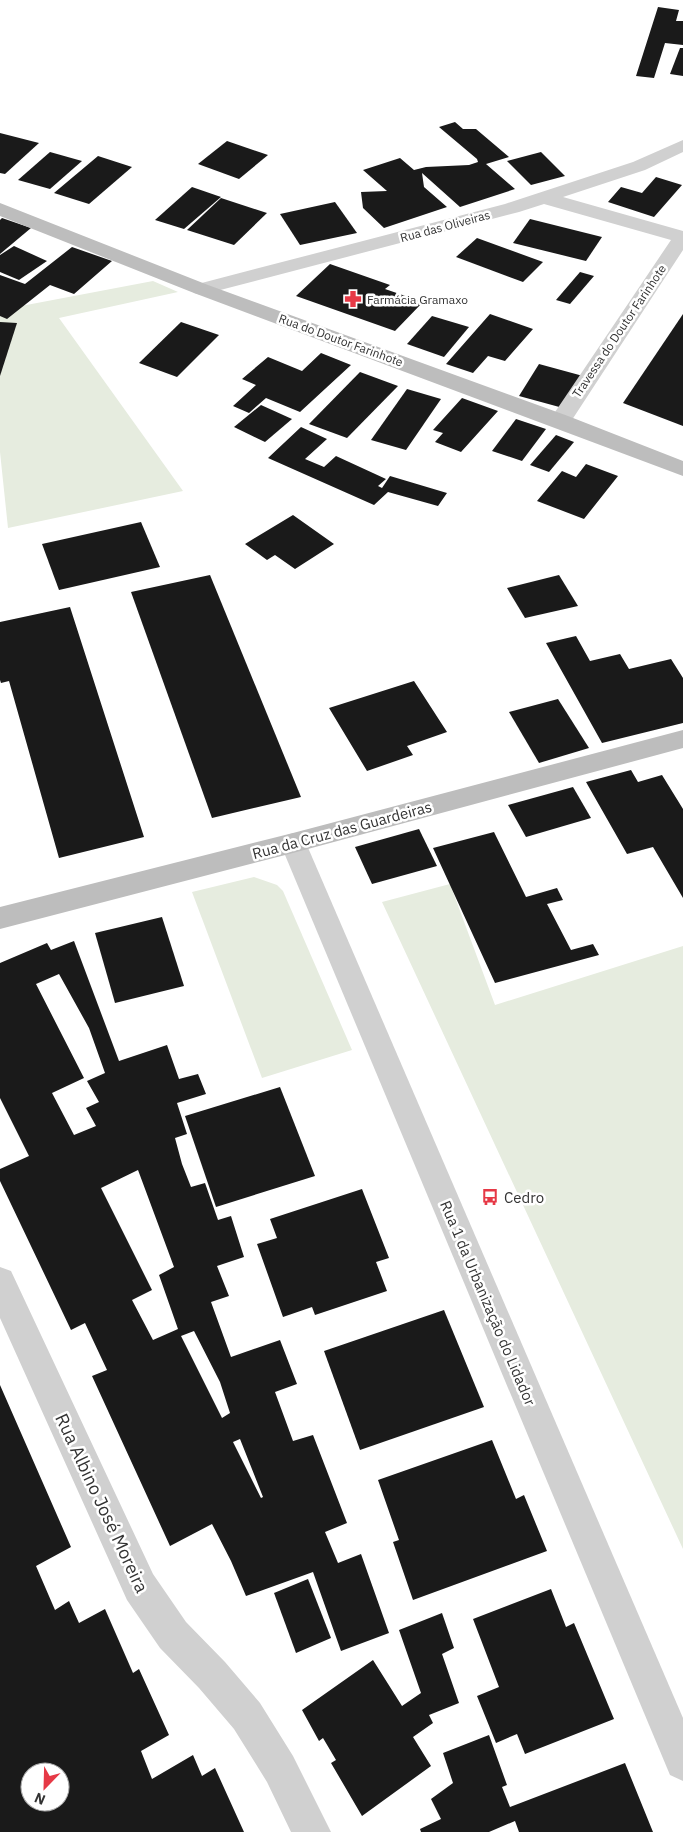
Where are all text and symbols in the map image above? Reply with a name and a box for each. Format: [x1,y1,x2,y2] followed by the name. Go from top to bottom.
[398,207,492,245] street label: Rua das Oliveiras
[569,261,670,401] street label: Travessa do Doutor Farinhote
[343,289,363,309] pharmacy icon: Farmácia Gramaxo
[367,292,468,307] place label: Farmácia Gramaxo
[277,311,406,370] street label: Rua do Doutor Farinhote
[250,797,434,863] street label: Rua da Cruz das Guardeiras
[480,1187,500,1207] bus stop icon: Cedro
[504,1188,544,1207] place label: Cedro
[436,1198,540,1409] street label: Rua 1 da Urbanização do Lidador
[50,1410,154,1597] street label: Rua Albino José Moreira
[20,1762,70,1812] north arrow
[32,1789,48,1809] text: N

